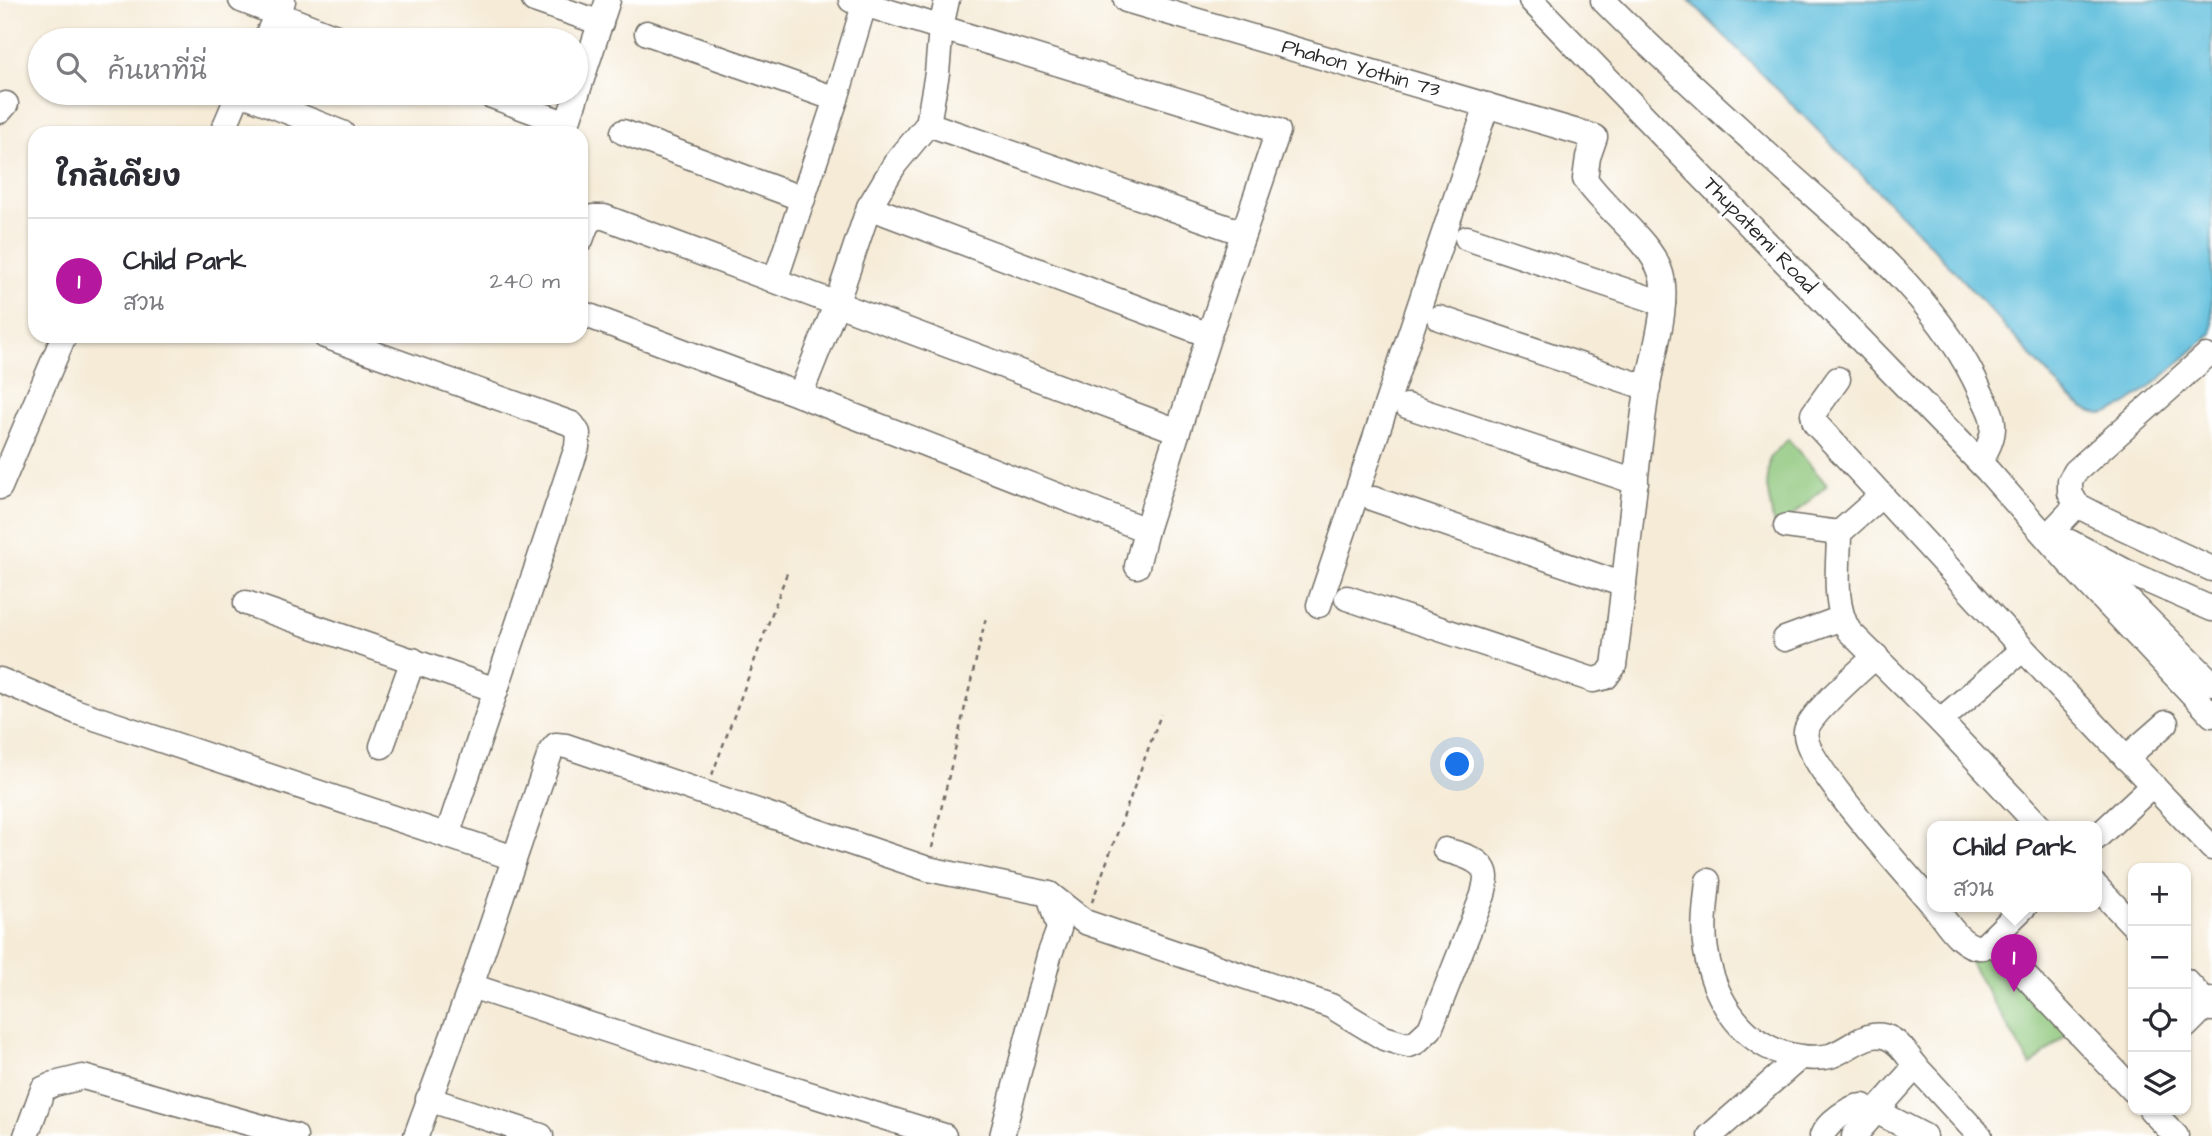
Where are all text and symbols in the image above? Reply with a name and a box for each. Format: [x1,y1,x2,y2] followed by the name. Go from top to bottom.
[28,28,588,105] search box
[1279,32,1444,105] street label: Phahon Yothin 73
[52,48,90,86] icon: search
[108,53,207,89] text: ค้นหาที่นี่
[56,156,181,198] text: ใกล้เคียง
[1696,170,1824,301] street label: Thupatemi Road
[123,243,246,279] text: Child Park
[78,265,80,297] text: 1
[490,265,560,297] text: 240 m
[123,287,164,319] text: สวน
[1440,747,1474,781] your location
[1927,821,2102,912] popup
[1953,829,2076,865] text: Child Park
[2128,863,2191,1115] map controls
[2128,863,2191,926] button: +
[1953,873,1994,905] text: สวน
[2128,926,2191,989] button: −
[1991,934,2037,992] pin: 1
[2128,989,2191,1052] button: locate
[2128,1052,2191,1115] button: layers

